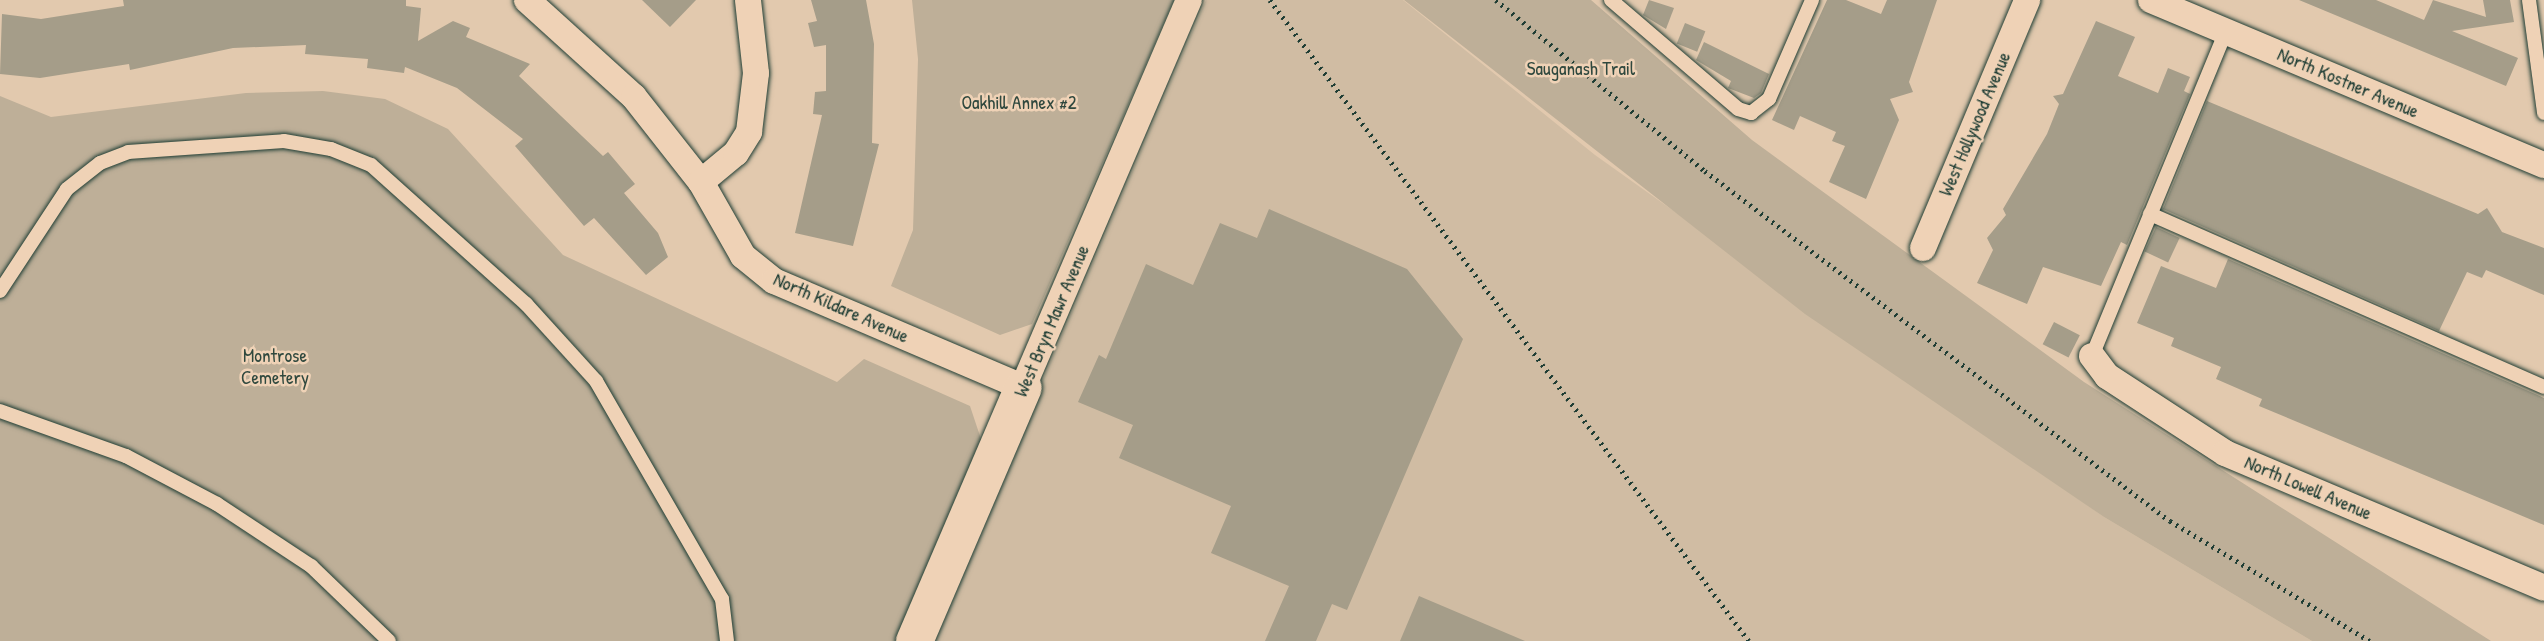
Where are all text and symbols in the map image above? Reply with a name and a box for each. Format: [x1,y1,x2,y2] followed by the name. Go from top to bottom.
[2274,43,2422,123] street label: North Kostner Avenue
[1934,49,2016,199] street label: West Hollywood Avenue
[1527,58,1635,80] park label: Sauganash Trail
[961,92,1077,114] park label: Oakhill Annex #2
[1010,242,1094,400] street label: West Bryn Mawr Avenue
[770,268,912,348] street label: North Kildare Avenue
[241,345,309,389] park label: Montrose Cemetery
[2241,451,2375,525] street label: North Lowell Avenue

